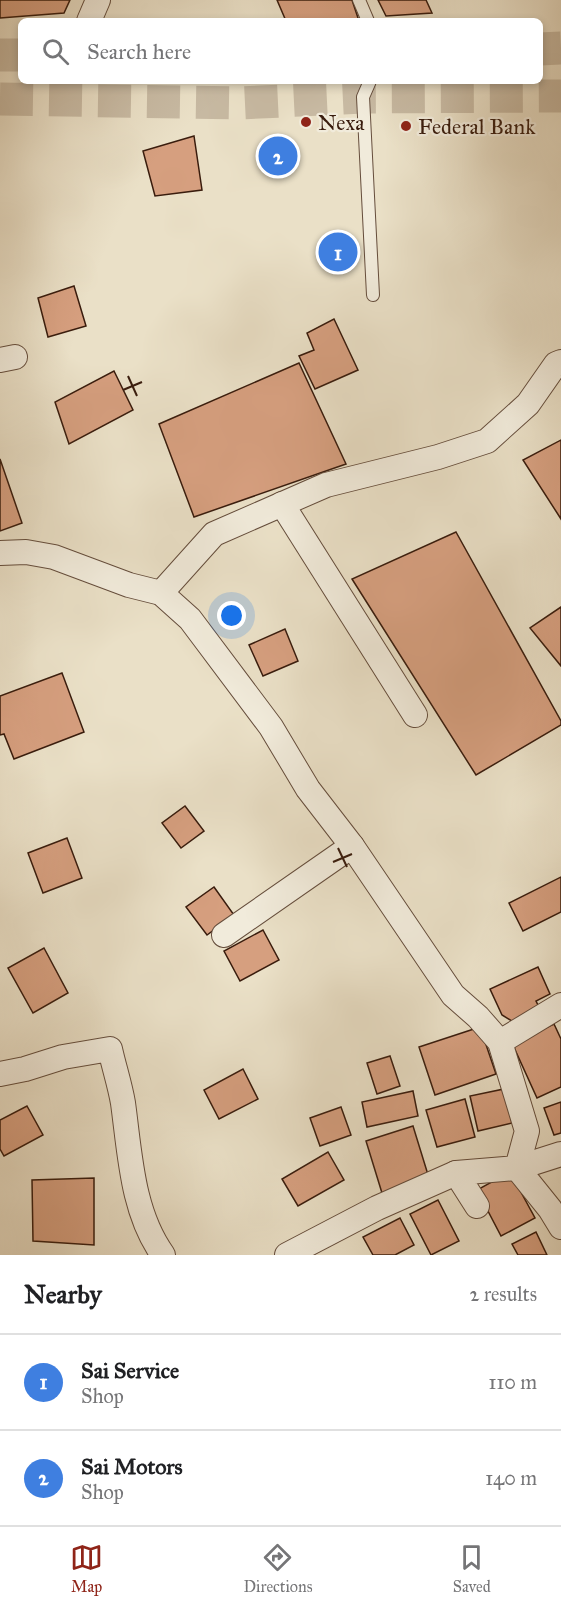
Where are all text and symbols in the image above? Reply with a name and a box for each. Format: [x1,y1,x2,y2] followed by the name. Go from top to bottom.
[18,18,543,84] search box
[39,35,72,68] icon: search
[87,38,191,65] text: Search here
[318,109,365,136] place label: Nexa
[418,113,536,140] place label: Federal Bank
[299,115,313,129] marker: Nexa
[399,119,413,133] marker: Federal Bank
[258,134,298,178] pin: 2
[318,230,358,274] pin: 1
[217,601,246,630] your location
[24,1278,102,1310] text: Nearby
[469,1282,537,1306] text: 2 results
[81,1357,179,1384] text: Sai Service
[40,1370,47,1394] text: 1
[489,1370,537,1394] text: 110 m
[81,1384,124,1408] text: Shop
[81,1453,183,1480] text: Sai Motors
[39,1466,48,1490] text: 2
[485,1466,537,1490] text: 140 m
[81,1480,124,1504] text: Shop
[70,1541,103,1596] tab: Map
[243,1541,312,1596] tab: Directions
[453,1541,491,1596] tab: Saved

